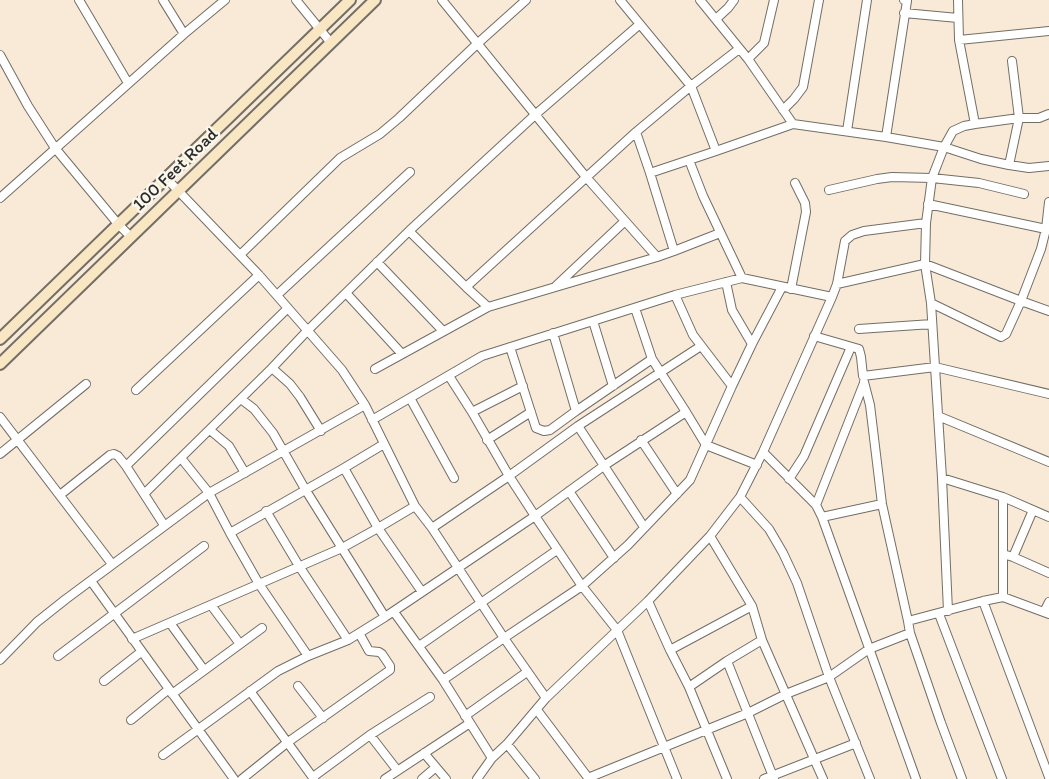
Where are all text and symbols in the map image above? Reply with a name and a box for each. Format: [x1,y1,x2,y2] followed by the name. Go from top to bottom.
[129,124,223,216] street label: 100 Feet Road

